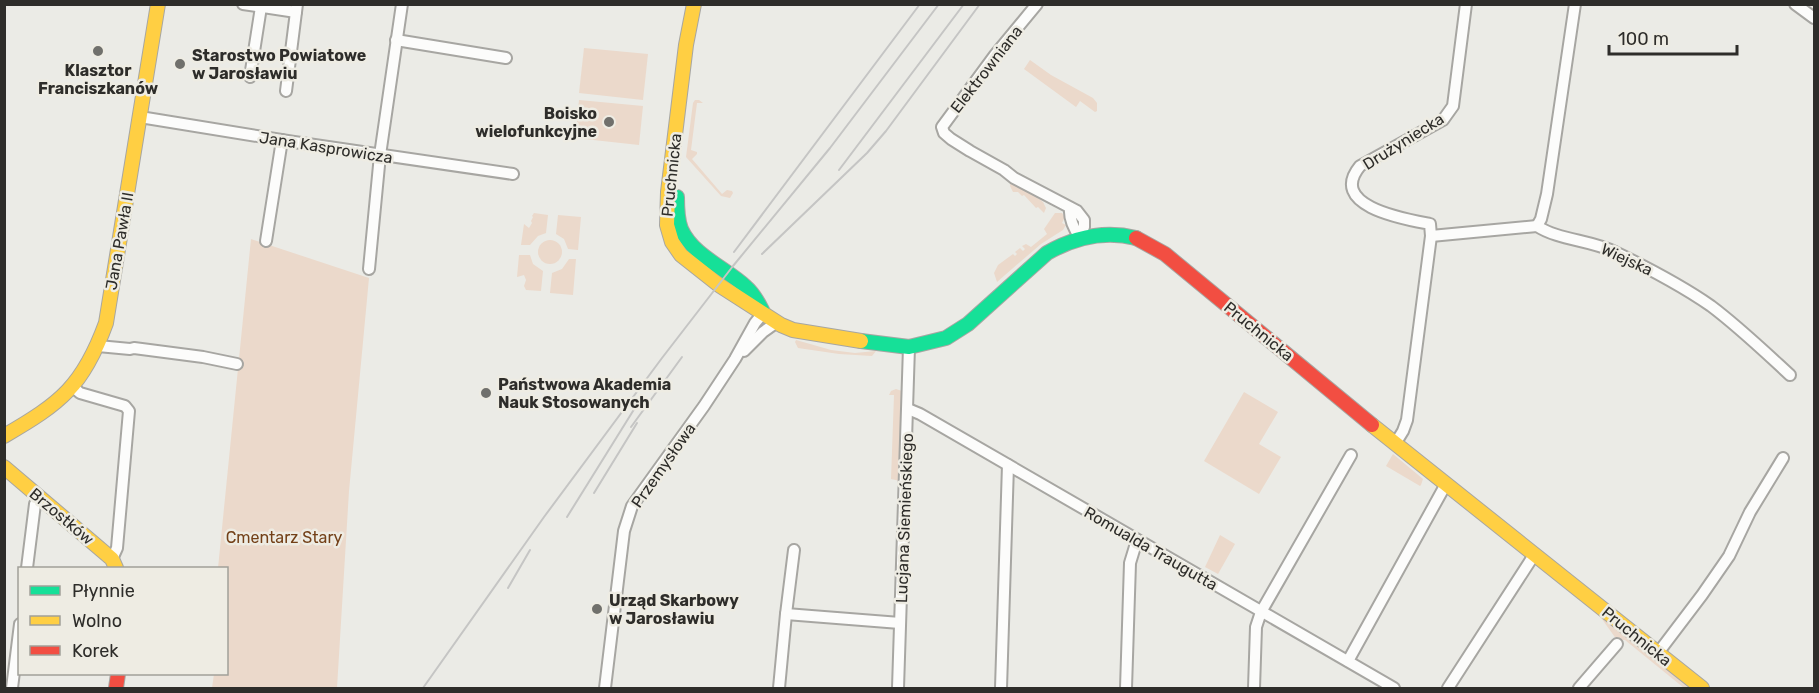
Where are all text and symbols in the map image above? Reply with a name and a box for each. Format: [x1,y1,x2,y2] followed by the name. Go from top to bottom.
[1609,18,1736,56] scale bar
[946,22,1026,117] street label: Elektrowniana
[1618,28,1669,50] text: 100 m
[91,44,105,58] marker: Klasztor Franciszkanów
[192,46,366,83] place label: Starostwo Powiatowe w Jarosławiu
[173,57,187,71] marker: Starostwo Powiatowe w Jarosławiu
[38,61,159,98] place label: Klasztor Franciszkanów
[475,104,597,141] place label: Boisko wielofunkcyjne
[1359,109,1447,174] street label: Drużyniecka
[602,115,616,129] marker: Boisko wielofunkcyjne
[258,128,394,167] street label: Jana Kasprowicza
[658,132,685,218] street label: Pruchnicka
[102,191,137,291] street label: Jana Pawła II
[1598,239,1656,280] street label: Wiejska
[1220,298,1297,365] street label: Pruchnicka
[498,375,671,412] place label: Państwowa Akademia Nauk Stosowanych
[479,386,493,400] marker: Państwowa Akademia Nauk Stosowanych
[627,419,700,511] street label: Przemysłowa
[892,433,917,603] street label: Lucjana Siemieńskiego
[26,484,98,549] street label: Brzostków
[1081,502,1221,594] street label: Romualda Traugutta
[226,528,342,547] park label: Cmentarz Stary
[18,567,228,675] legend
[72,580,135,602] text: Płynnie
[609,591,739,628] place label: Urząd Skarbowy w Jarosławiu
[590,602,604,616] marker: Urząd Skarbowy w Jarosławiu
[1598,603,1675,670] street label: Pruchnicka
[72,610,122,632] text: Wolno
[72,640,119,662] text: Korek

